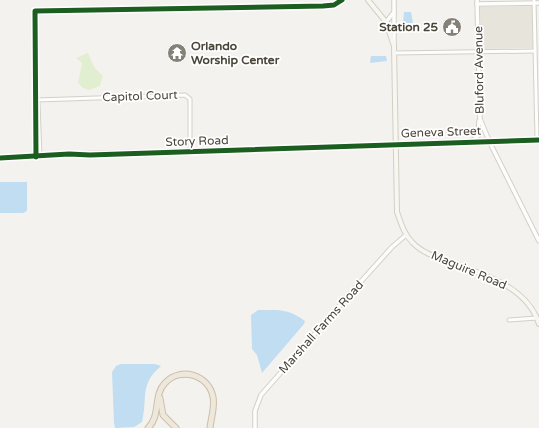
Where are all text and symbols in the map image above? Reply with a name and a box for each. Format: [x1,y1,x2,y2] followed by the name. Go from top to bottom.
[441,16,463,38] public building icon: Station 25
[379,20,438,34] place label: Station 25
[471,26,487,114] street label: Bluford Avenue
[191,39,280,68] place label: Orlando Worship Center
[166,42,188,64] temple icon: Orlando Worship Center
[102,88,178,104] street label: Capitol Court
[401,124,482,140] street label: Geneva Street
[165,133,229,149] street label: Story Road
[429,248,509,292] street label: Maguire Road
[276,278,366,376] street label: Marshall Farms Road

